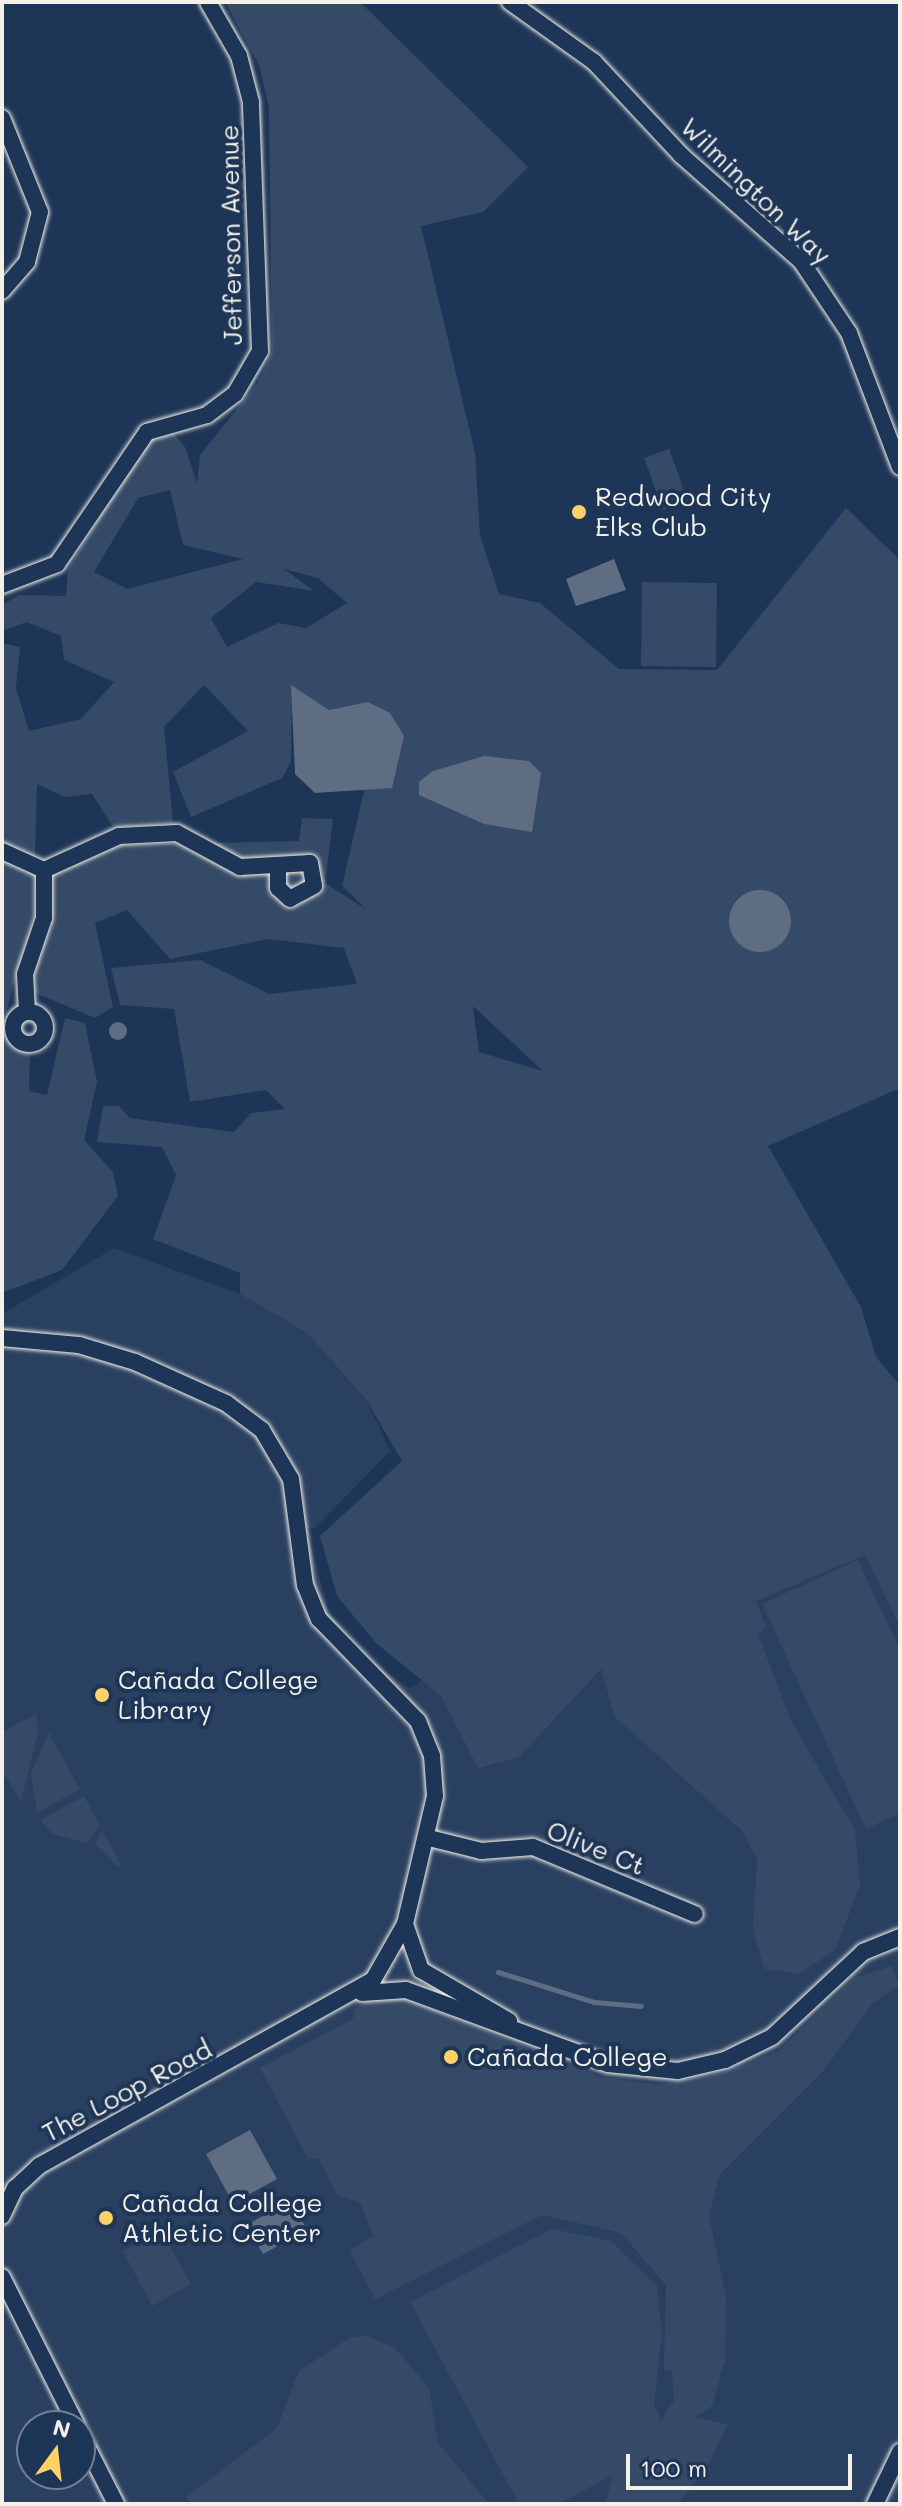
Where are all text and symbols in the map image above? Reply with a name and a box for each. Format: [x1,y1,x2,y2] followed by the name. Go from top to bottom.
[674,111,838,271] street label: Wilmington Way
[213,125,249,345] street label: Jefferson Avenue
[595,481,772,542] place label: Redwood City Elks Club
[570,503,588,521] marker: Redwood City Elks Club
[118,1664,319,1726] place label: Cañada College Library
[93,1686,111,1704] marker: Cañada College Library
[542,1814,650,1882] street label: Olive Ct
[37,2033,217,2149] street label: The Loop Road
[467,2041,668,2073] place label: Cañada College
[442,2048,460,2066] marker: Cañada College
[122,2187,323,2248] place label: Cañada College Athletic Center
[97,2209,115,2227] marker: Cañada College Athletic Center
[16,2410,96,2490] north arrow
[50,2412,74,2444] text: N
[630,2438,856,2488] scale bar
[640,2452,707,2483] text: 100 m

